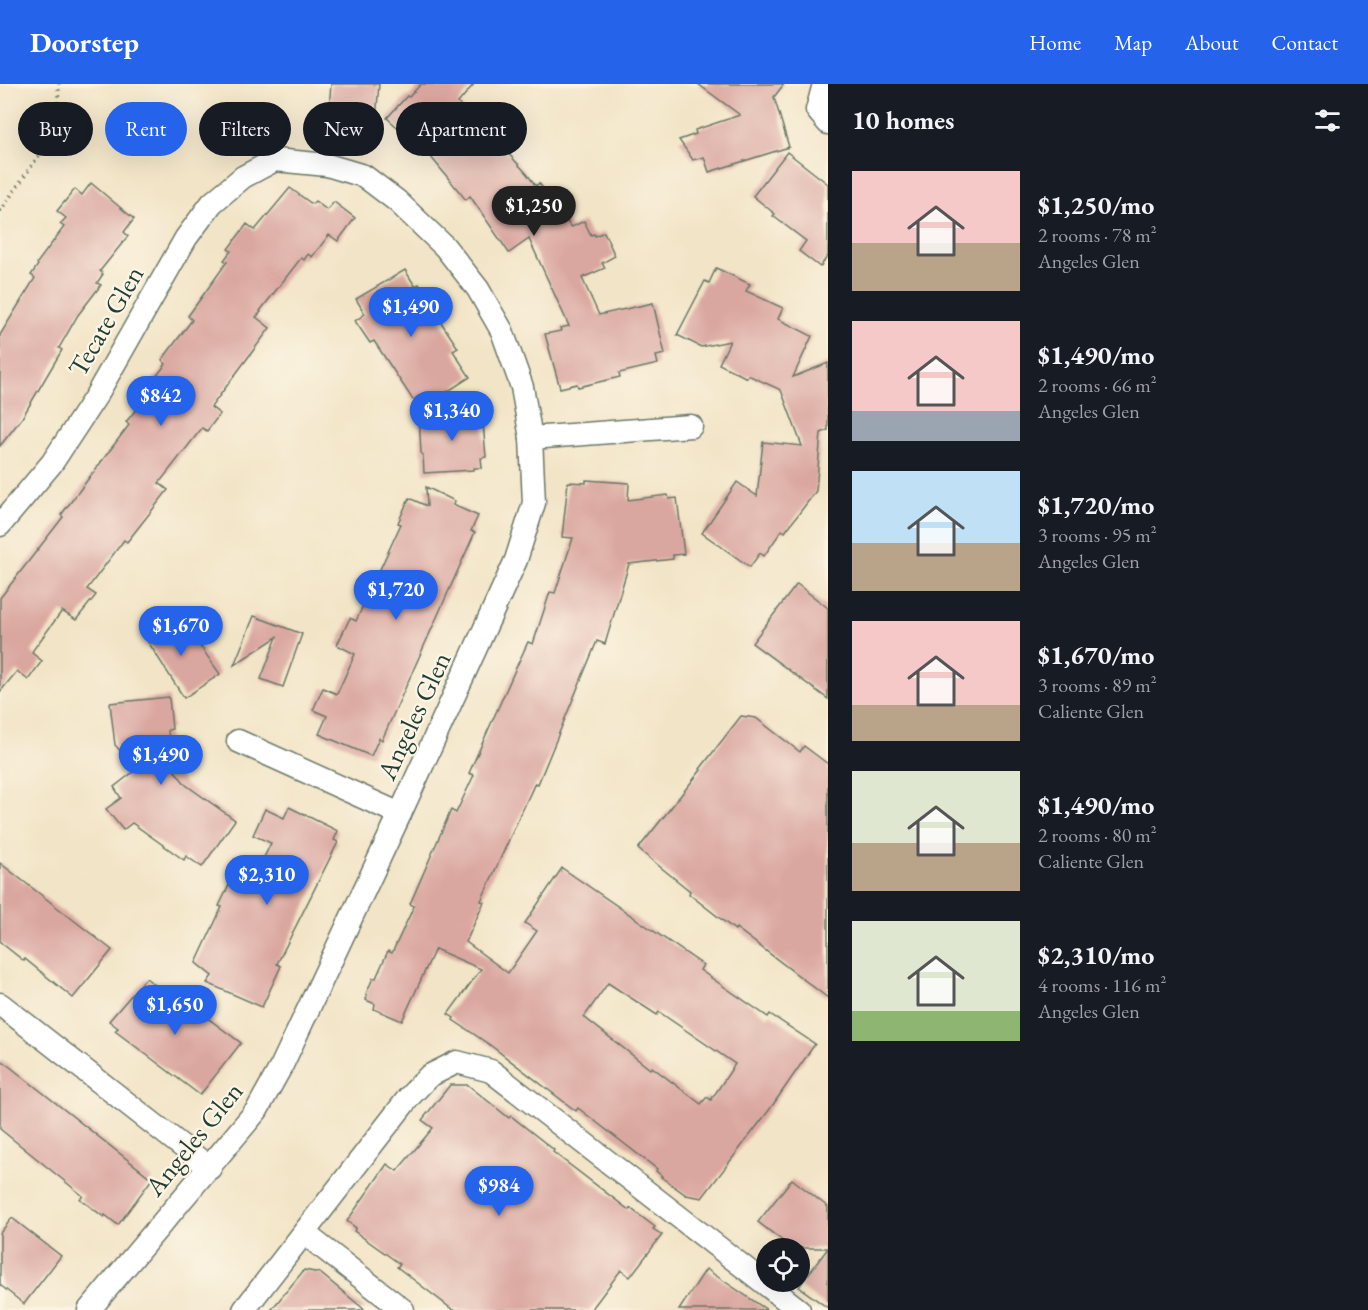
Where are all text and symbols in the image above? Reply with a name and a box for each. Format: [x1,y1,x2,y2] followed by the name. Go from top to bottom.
[30,24,139,60] text: Doorstep
[1029,29,1081,56] text: Home
[1114,29,1152,56] text: Map
[1185,29,1238,56] text: About
[1271,29,1338,56] text: Contact
[18,102,93,156] chip: Buy
[105,102,187,156] chip: Rent
[199,102,291,156] chip: Filters
[303,102,384,156] chip: New
[396,102,527,156] chip: Apartment
[852,103,954,137] text: 10 homes
[1311,104,1344,137] icon: filters
[485,186,583,237] pin: $1,250
[1038,188,1154,222] text: $1,250/mo
[506,192,562,218] text: $1,250
[900,195,972,267] icon: home
[1038,222,1157,248] text: 2 rooms · 78 m²
[1038,248,1140,274] text: Angeles Glen
[60,259,151,382] street label: Tecate Glen
[362,287,460,338] pin: $1,490
[383,293,439,319] text: $1,490
[1038,338,1154,372] text: $1,490/mo
[900,345,972,417] icon: home
[1038,372,1157,398] text: 2 rooms · 66 m²
[125,376,197,427] pin: $842
[141,382,181,408] text: $842
[403,391,501,442] pin: $1,340
[424,397,480,423] text: $1,340
[1038,398,1140,424] text: Angeles Glen
[1038,488,1154,522] text: $1,720/mo
[900,495,972,567] icon: home
[1038,522,1157,548] text: 3 rooms · 95 m²
[1038,548,1140,574] text: Angeles Glen
[347,570,445,621] pin: $1,720
[368,576,424,602] text: $1,720
[132,606,230,657] pin: $1,670
[153,612,209,638] text: $1,670
[1038,638,1154,672] text: $1,670/mo
[900,645,972,717] icon: home
[368,646,458,786] street label: Angeles Glen
[1038,672,1157,698] text: 3 rooms · 89 m²
[1038,698,1144,724] text: Caliente Glen
[112,735,210,786] pin: $1,490
[133,741,189,767] text: $1,490
[1038,788,1154,822] text: $1,490/mo
[900,795,972,867] icon: home
[1038,822,1157,848] text: 2 rooms · 80 m²
[1038,848,1144,874] text: Caliente Glen
[218,855,316,906] pin: $2,310
[239,861,295,887] text: $2,310
[1038,938,1154,972] text: $2,310/mo
[900,945,972,1017] icon: home
[1038,972,1166,998] text: 4 rooms · 116 m²
[126,985,224,1036] pin: $1,650
[147,991,203,1017] text: $1,650
[1038,998,1140,1024] text: Angeles Glen
[136,1074,250,1204] street label: Angeles Glen
[463,1166,535,1217] pin: $984
[479,1172,519,1198] text: $984
[756,1238,810,1292] map controls
[756,1238,810,1292] button: locate

